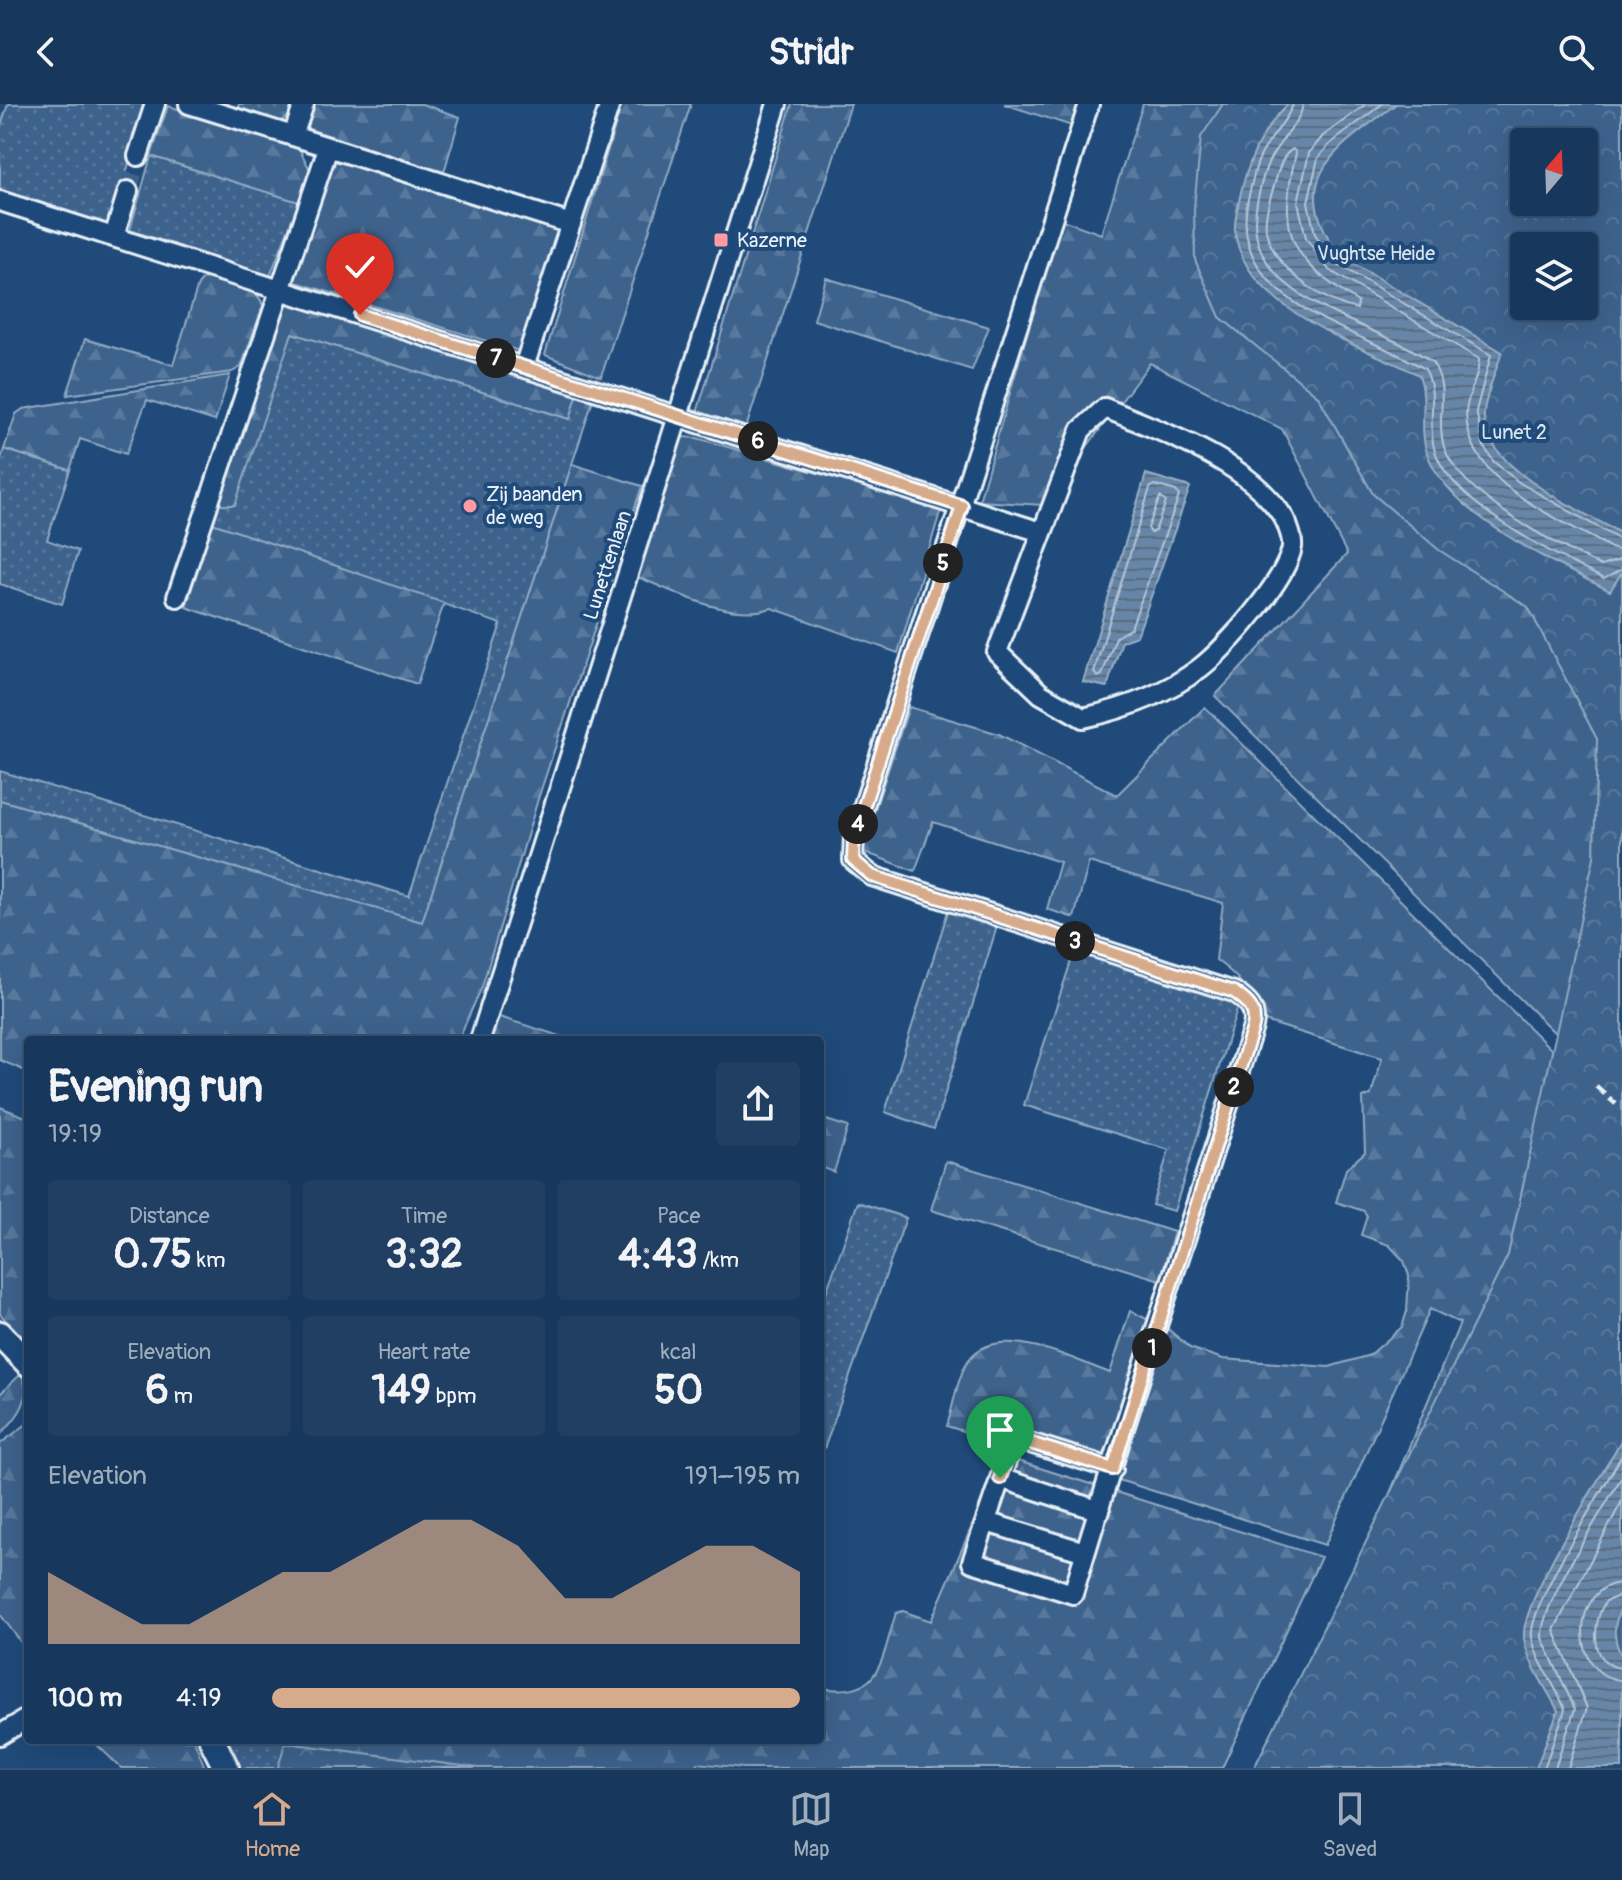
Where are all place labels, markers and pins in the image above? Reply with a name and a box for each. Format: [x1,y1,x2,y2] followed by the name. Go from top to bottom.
[737,228,807,253] place label: Kazerne
[712,231,730,249] marker: Kazerne
[326,233,394,315] pin
[476,338,516,378] pin: 7
[738,421,778,461] pin: 6
[486,482,582,530] place label: Zij baanden de weg
[461,497,479,515] marker: Zij baanden de weg
[923,543,963,583] pin: 5
[838,804,878,844] pin: 4
[1055,921,1095,961] pin: 3
[1214,1067,1254,1107] pin: 2
[1132,1328,1172,1368] pin: 1
[966,1396,1034,1478] pin

